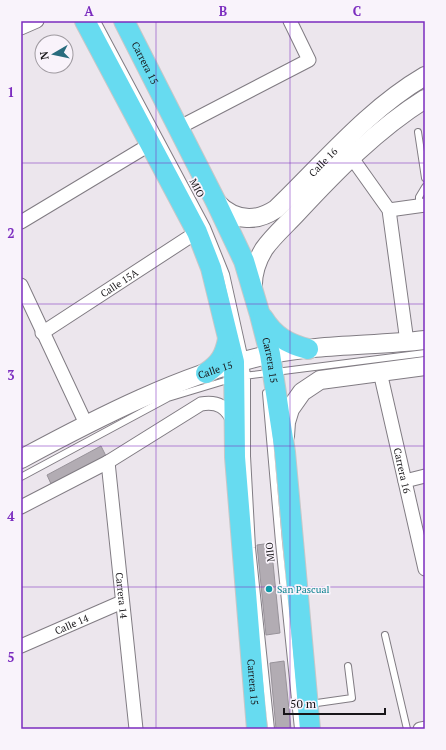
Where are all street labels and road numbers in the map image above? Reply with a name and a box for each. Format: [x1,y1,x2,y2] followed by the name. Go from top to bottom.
[129,39,162,86] street label: Carrera 15
[306,144,340,179] street label: Calle 16
[187,176,207,200] street label: MIO
[98,266,141,300] street label: Calle 15A
[259,336,281,384] street label: Carrera 15
[196,358,234,381] street label: Calle 15
[391,446,414,495] street label: Carrera 16
[263,542,277,562] street label: MIO
[113,572,131,620] street label: Carrera 14
[52,611,91,637] street label: Calle 14
[245,658,262,706] street label: Carrera 15

